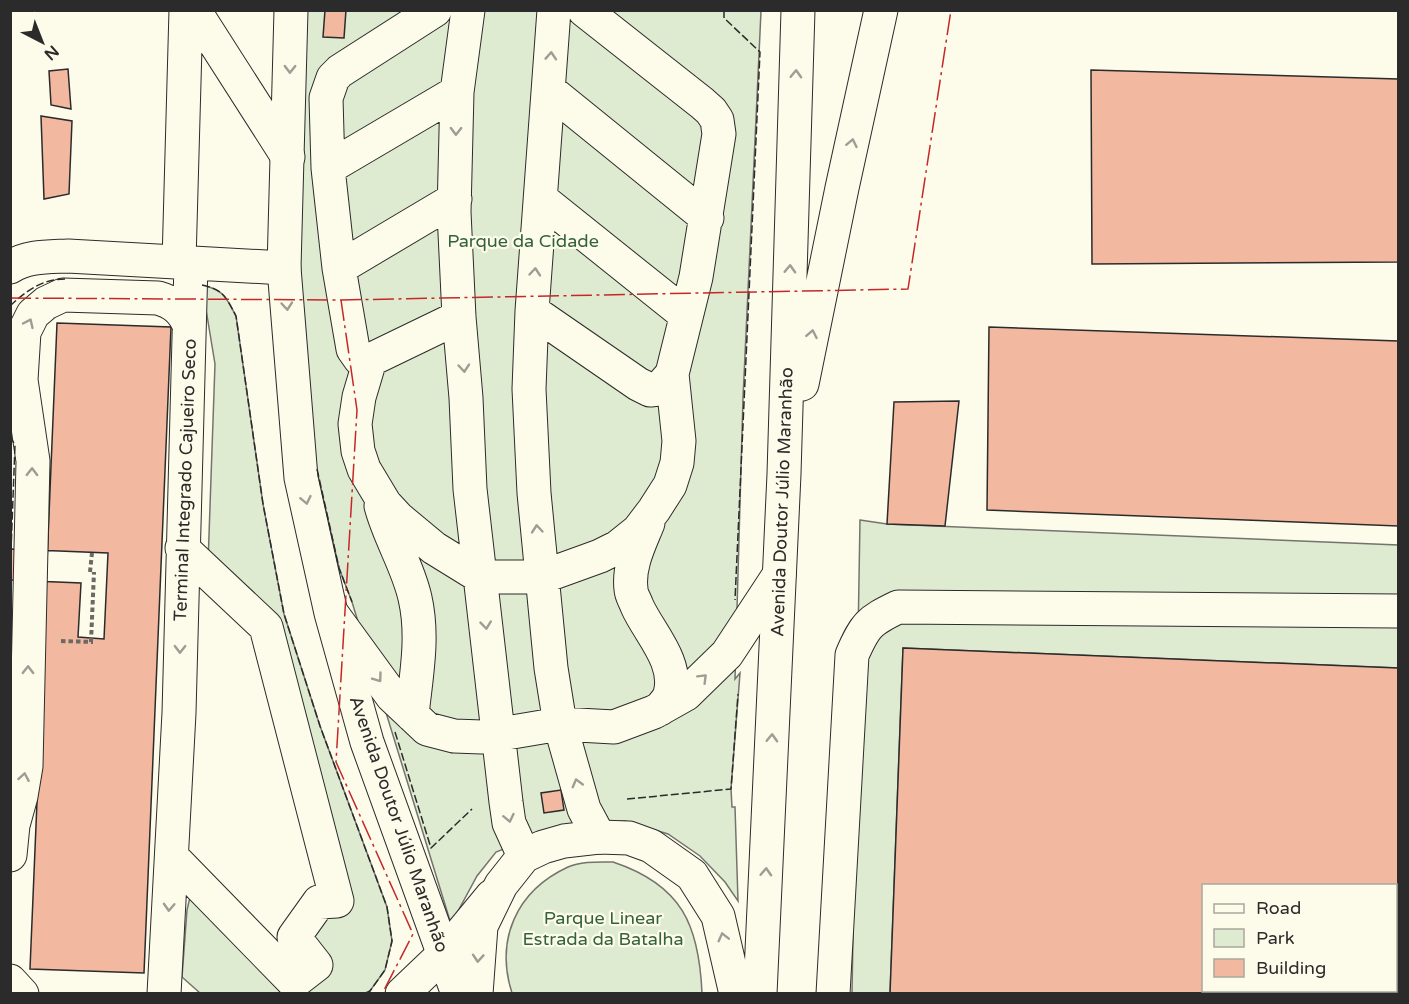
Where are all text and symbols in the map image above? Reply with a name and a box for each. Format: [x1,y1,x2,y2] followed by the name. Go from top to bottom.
[12,12,72,72] north arrow
[40,41,63,64] text: N
[544,52,557,61] one-way arrow
[284,64,296,73] one-way arrow
[789,69,802,78] one-way arrow
[450,127,463,136] one-way arrow
[845,139,858,149] one-way arrow
[447,230,599,252] park label: Parque da Cidade
[784,264,796,273] one-way arrow
[528,267,541,276] one-way arrow
[280,301,293,310] one-way arrow
[21,318,33,329] one-way arrow
[805,330,818,340] one-way arrow
[169,338,201,622] street label: Terminal Integrado Cajueiro Seco
[457,363,470,372] one-way arrow
[766,367,798,637] street label: Avenida Doutor Júlio Maranhão
[26,468,39,477] one-way arrow
[299,494,312,504] one-way arrow
[531,525,544,534] one-way arrow
[479,620,492,629] one-way arrow
[174,644,186,653] one-way arrow
[22,665,34,674] one-way arrow
[371,671,382,682] one-way arrow
[695,675,706,686] one-way arrow
[345,693,453,955] street label: Avenida Doutor Júlio Maranhão
[766,734,779,743] one-way arrow
[17,772,30,782] one-way arrow
[572,778,584,789] one-way arrow
[502,813,515,823] one-way arrow
[760,868,773,877] one-way arrow
[1202,884,1397,992] legend
[1256,897,1301,919] text: Road
[163,903,176,912] one-way arrow
[522,907,684,950] park label: Parque Linear Estrada da Batalha
[1256,927,1295,949] text: Park
[718,932,731,942] one-way arrow
[472,953,485,962] one-way arrow
[1256,957,1326,979] text: Building

